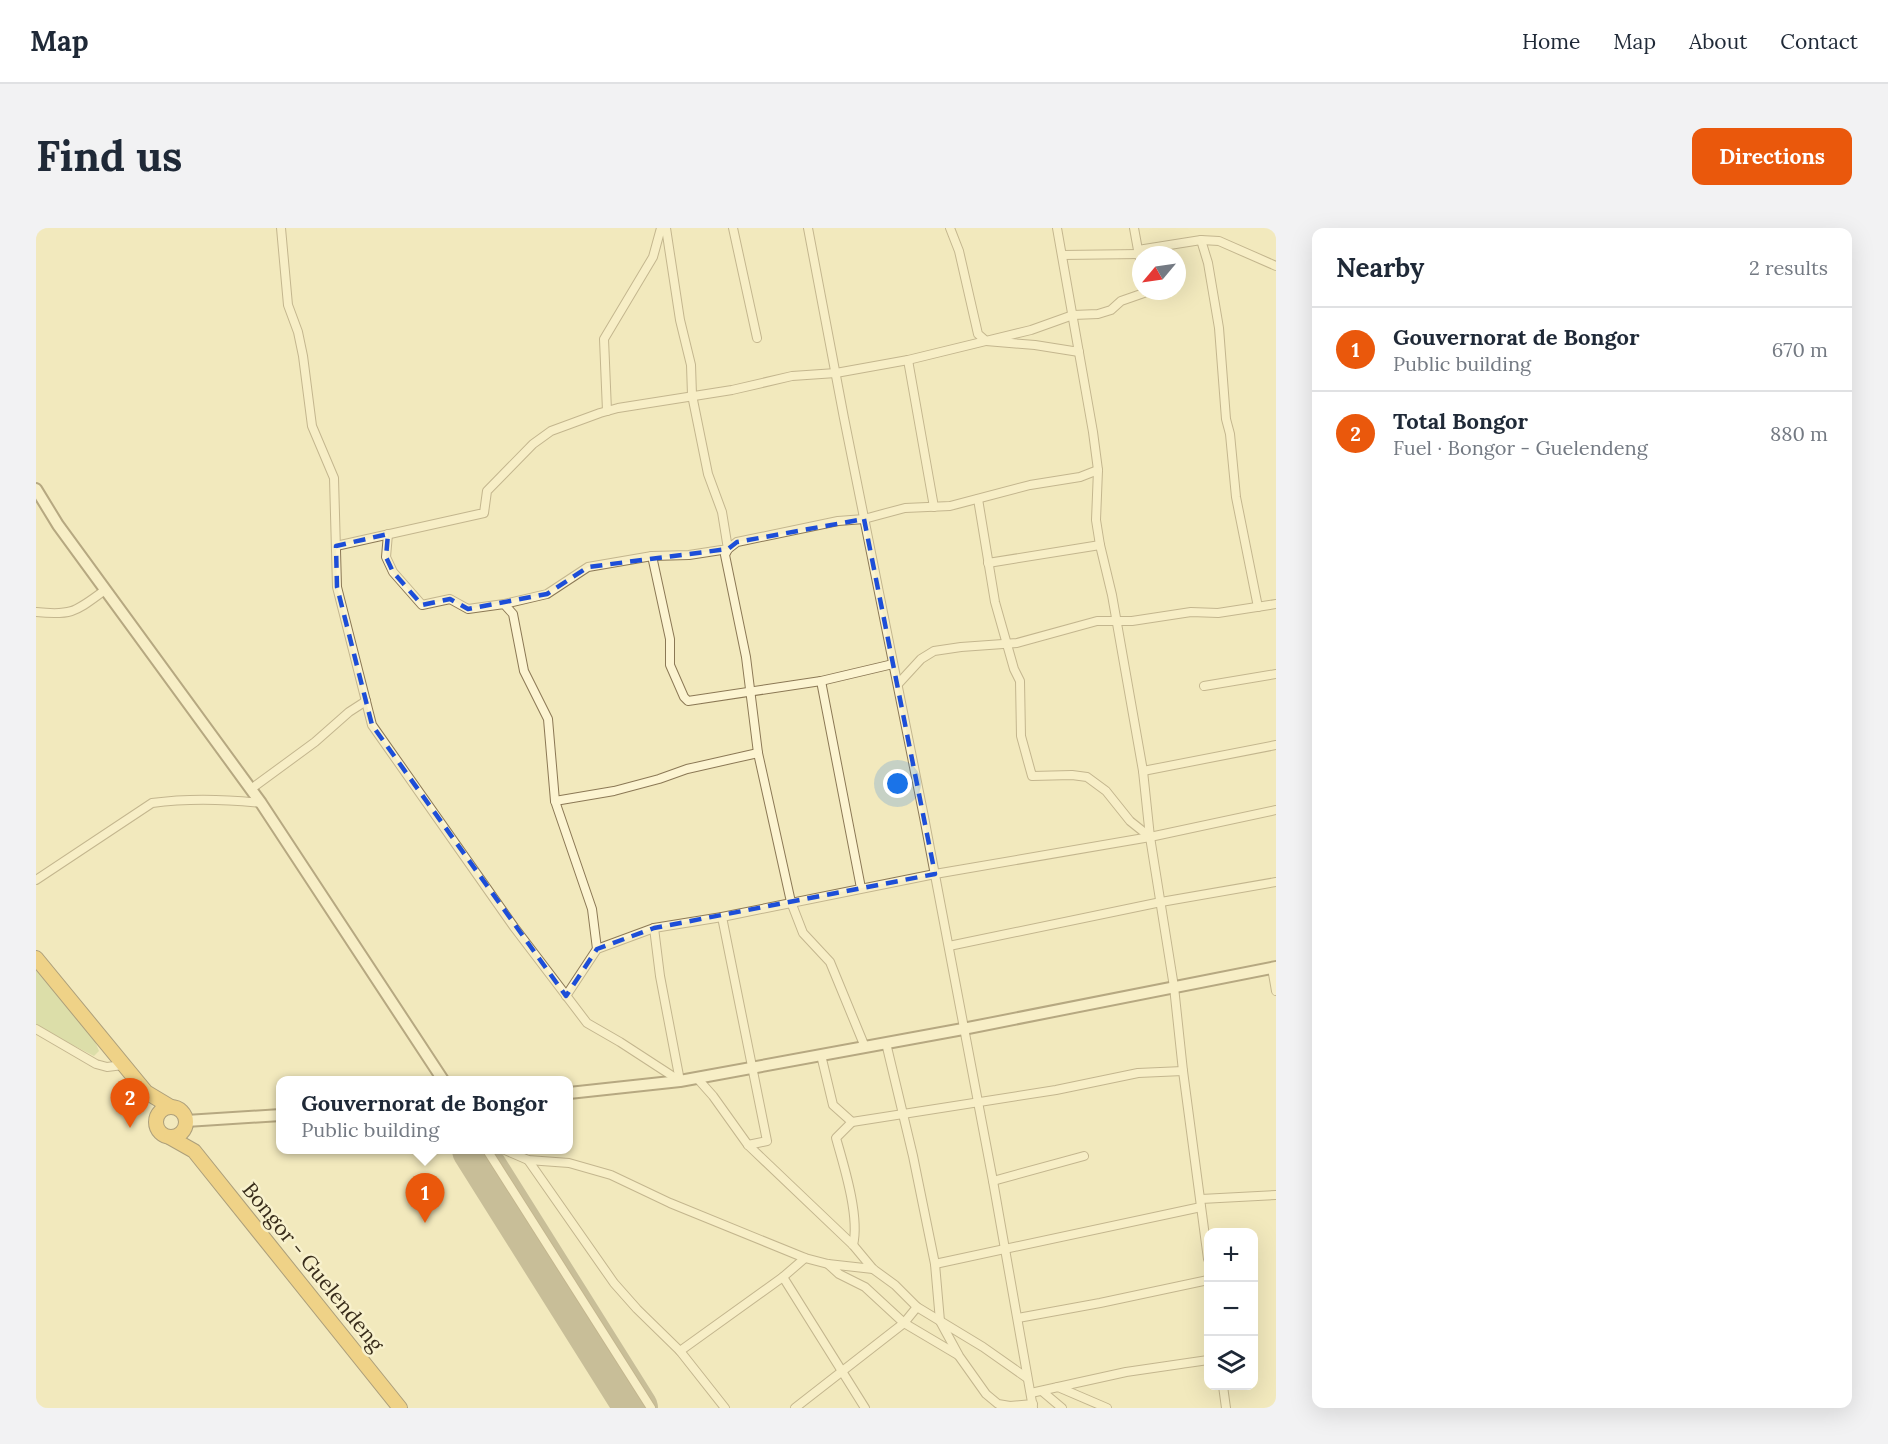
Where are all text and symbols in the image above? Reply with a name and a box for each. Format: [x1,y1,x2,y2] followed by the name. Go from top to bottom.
[30,23,89,59] text: Map
[1522,28,1580,55] text: Home
[1613,28,1656,55] text: Map
[1689,28,1747,55] text: About
[1780,28,1858,55] text: Contact
[1692,128,1852,185] button: Directions
[36,129,182,183] text: Find us
[1132,246,1186,300] north arrow
[1336,251,1424,284] text: Nearby
[1749,255,1828,280] text: 2 results
[1393,323,1640,351] text: Gouvernorat de Bongor
[1351,337,1360,362] text: 1
[1772,337,1828,362] text: 670 m
[1393,351,1531,376] text: Public building
[1393,407,1528,435] text: Total Bongor
[1350,421,1361,446] text: 2
[1770,421,1828,446] text: 880 m
[1393,435,1648,460] text: Fuel · Bongor - Guelendeng
[883,769,912,798] your location
[276,1076,573,1154] popup
[110,1078,149,1128] pin: 2
[301,1089,548,1117] text: Gouvernorat de Bongor
[301,1117,439,1142] text: Public building
[406,1174,444,1223] pin: 1
[237,1176,390,1357] street label: Bongor - Guelendeng
[1204,1228,1258,1390] map controls
[1204,1228,1258,1282] button: +
[1204,1282,1258,1336] button: −
[1204,1336,1258,1390] button: layers

